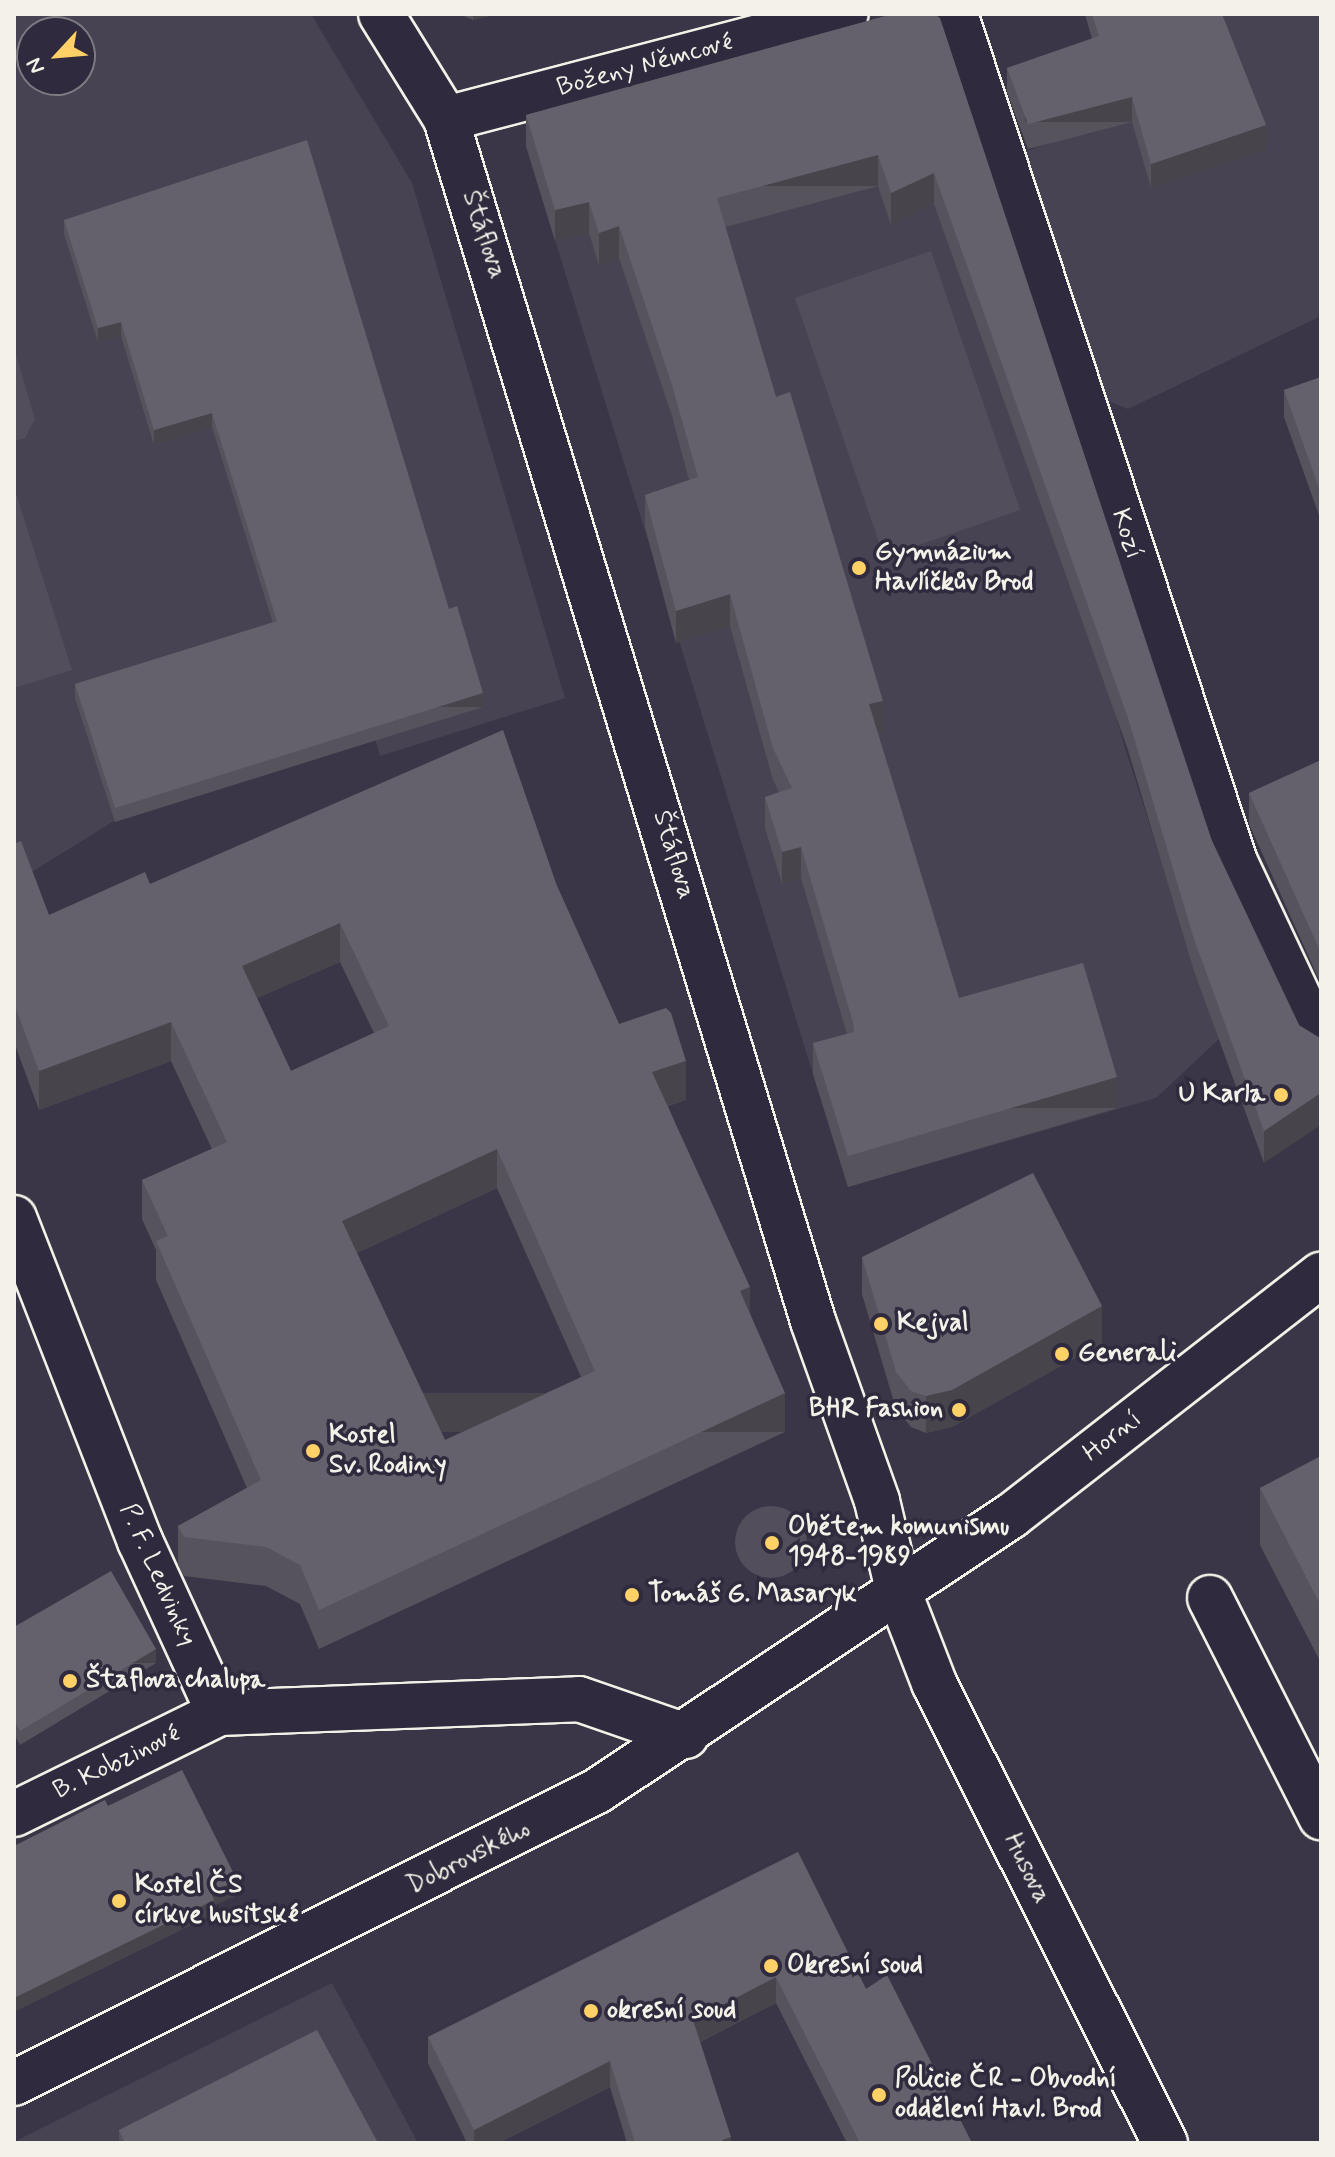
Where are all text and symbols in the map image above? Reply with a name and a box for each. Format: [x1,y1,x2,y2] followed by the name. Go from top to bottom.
[16,16,96,96] north arrow
[553,27,737,105] street label: Boženy Němcové
[20,53,52,78] text: N
[454,187,512,283] street label: Štáflova
[1103,505,1149,563] street label: Kozí
[875,537,1034,598] place label: Gymnázium Havlíčkův Brod
[850,559,868,577] marker: Gymnázium Havlíčkův Brod
[645,807,701,903] street label: Štáflova
[1181,1079,1265,1111] place label: U Karla
[1272,1086,1290,1104] marker: U Karla
[897,1308,968,1340] place label: Kejval
[872,1315,890,1333] marker: Kejval
[1078,1338,1176,1370] place label: Generali
[1053,1345,1071,1363] marker: Generali
[809,1394,943,1426] place label: BHR Fashion
[950,1401,968,1419] marker: BHR Fashion
[1078,1404,1148,1470] street label: Horní
[329,1420,447,1482] place label: Kostel Sv. Rodiny
[304,1442,322,1460] marker: Kostel Sv. Rodiny
[112,1499,202,1651] street label: P. F. Ledvinky
[788,1512,1023,1574] place label: Obětem komunismu 1948-1989
[763,1534,781,1552] marker: Obětem komunismu 1948-1989
[648,1579,857,1611] place label: Tomáš G. Masaryk
[623,1586,641,1604] marker: Tomáš G. Masaryk
[86,1665,265,1697] place label: Štaflova chalupa
[61,1672,79,1690] marker: Štaflova chalupa
[48,1719,186,1807] street label: B. Kobzinové
[402,1814,536,1902] street label: Dobrovského
[996,1829,1056,1909] street label: Husova
[135,1870,300,1932] place label: Kostel ČS církve husitské
[110,1892,128,1910] marker: Kostel ČS církve husitské
[787,1950,923,1982] place label: Okresní soud
[762,1957,780,1975] marker: Okresní soud
[607,1995,736,2027] place label: okresní soud
[582,2002,600,2020] marker: okresní soud
[895,2064,1117,2126] place label: Policie ČR - Obvodní oddělení Havl. Brod
[870,2086,888,2104] marker: Policie ČR - Obvodní oddělení Havl. Brod

